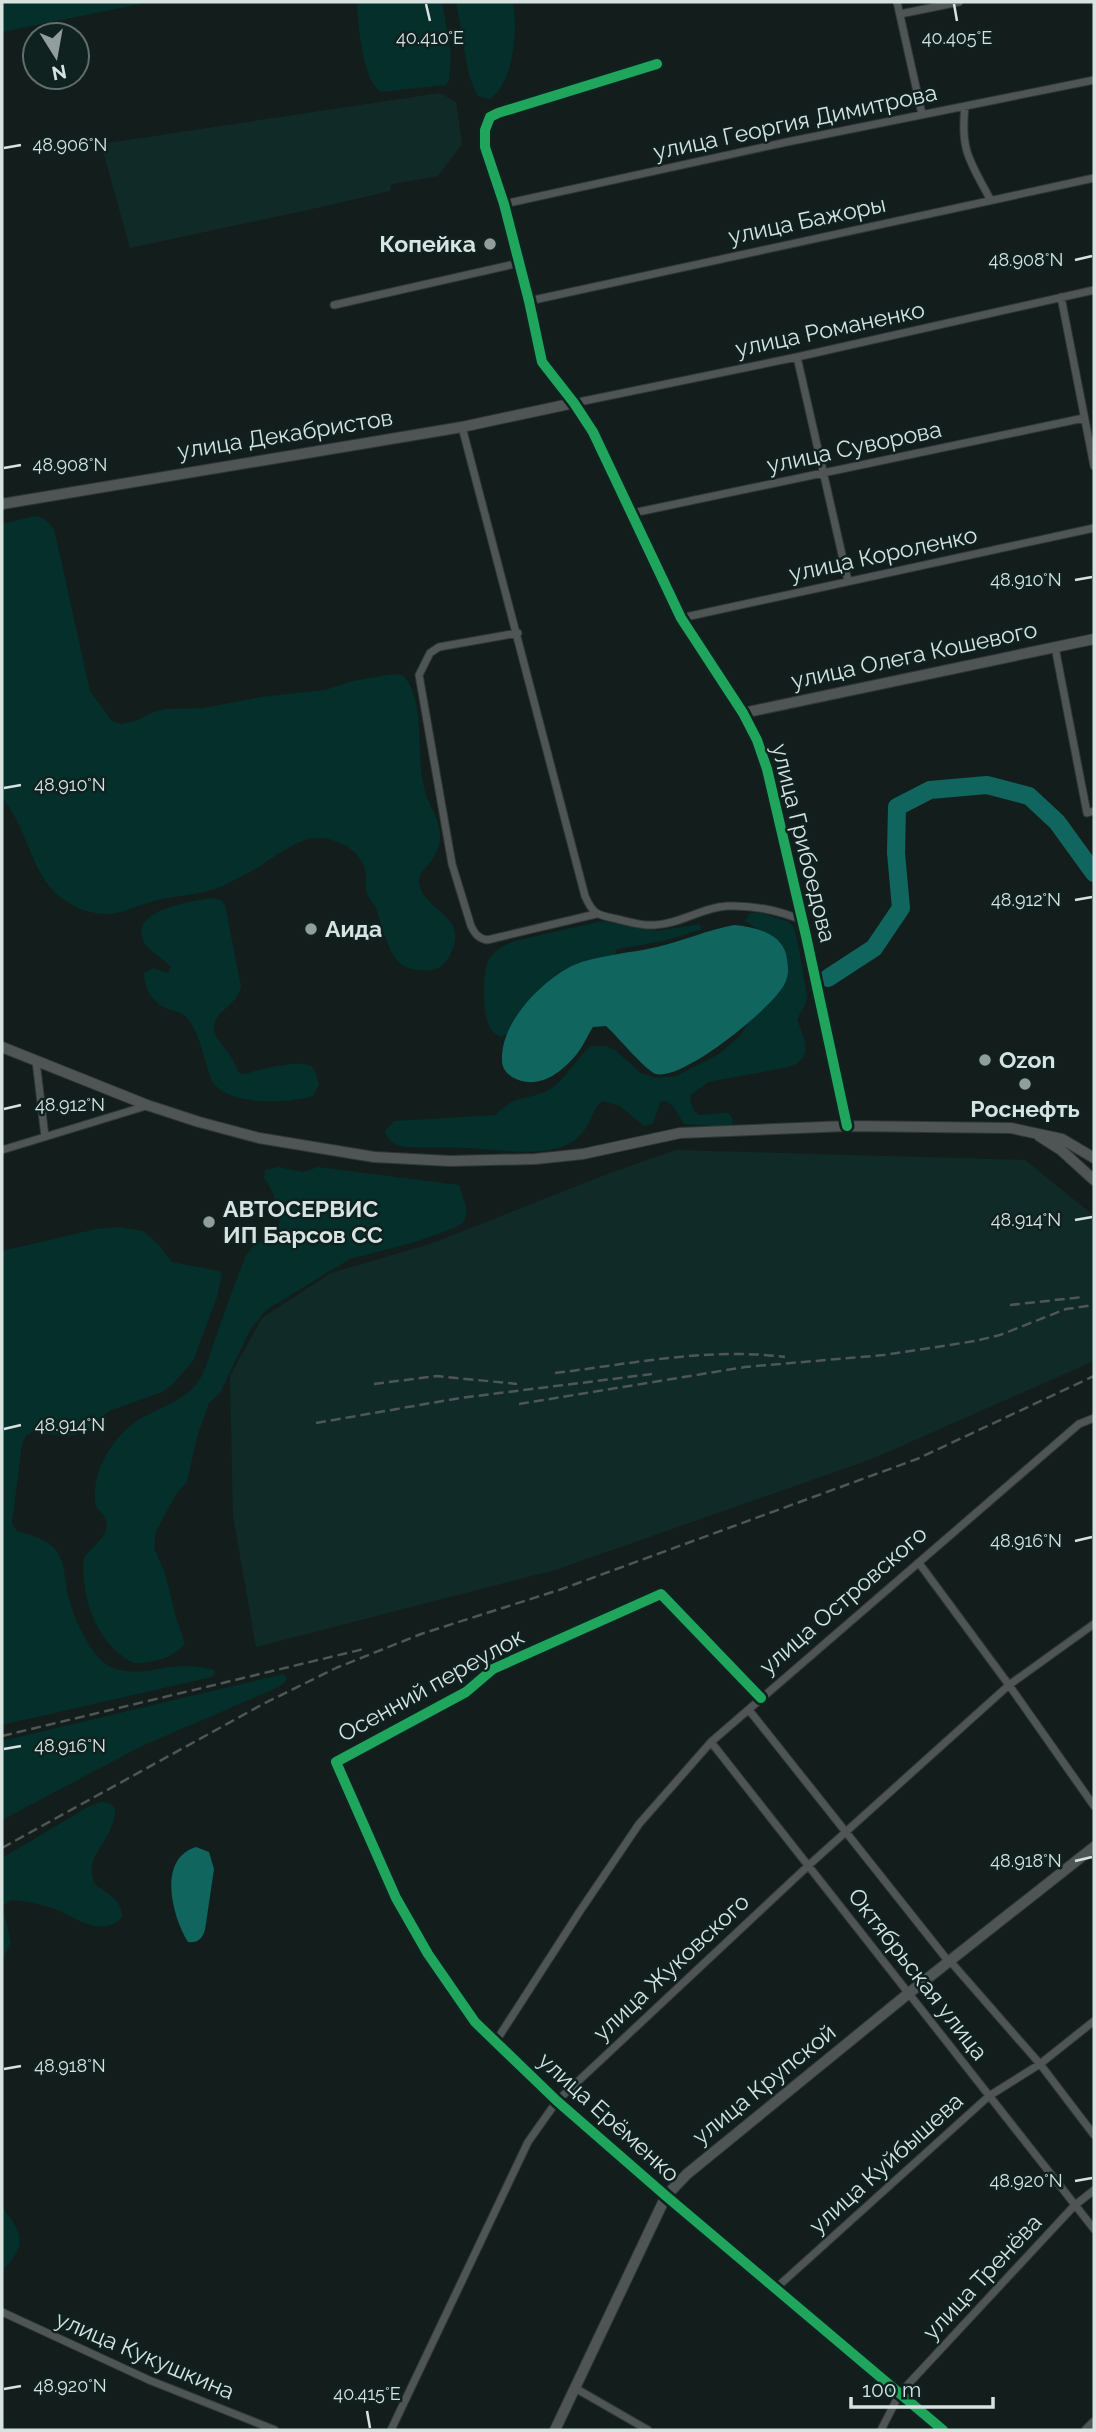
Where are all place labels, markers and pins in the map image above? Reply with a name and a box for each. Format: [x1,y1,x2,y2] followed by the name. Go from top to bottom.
[379,230,476,257] place label: Копейка
[482,236,498,252] marker: Копейка
[325,915,382,942] place label: Аида
[303,921,319,937] marker: Аида
[999,1046,1055,1073] place label: Ozon
[977,1052,993,1068] marker: Ozon
[1017,1076,1033,1092] marker: Роснефть
[970,1095,1080,1122] place label: Роснефть
[223,1195,383,1248] place label: АВТОСЕРВИС ИП Барсов СС
[201,1214,217,1230] marker: АВТОСЕРВИС ИП Барсов СС

